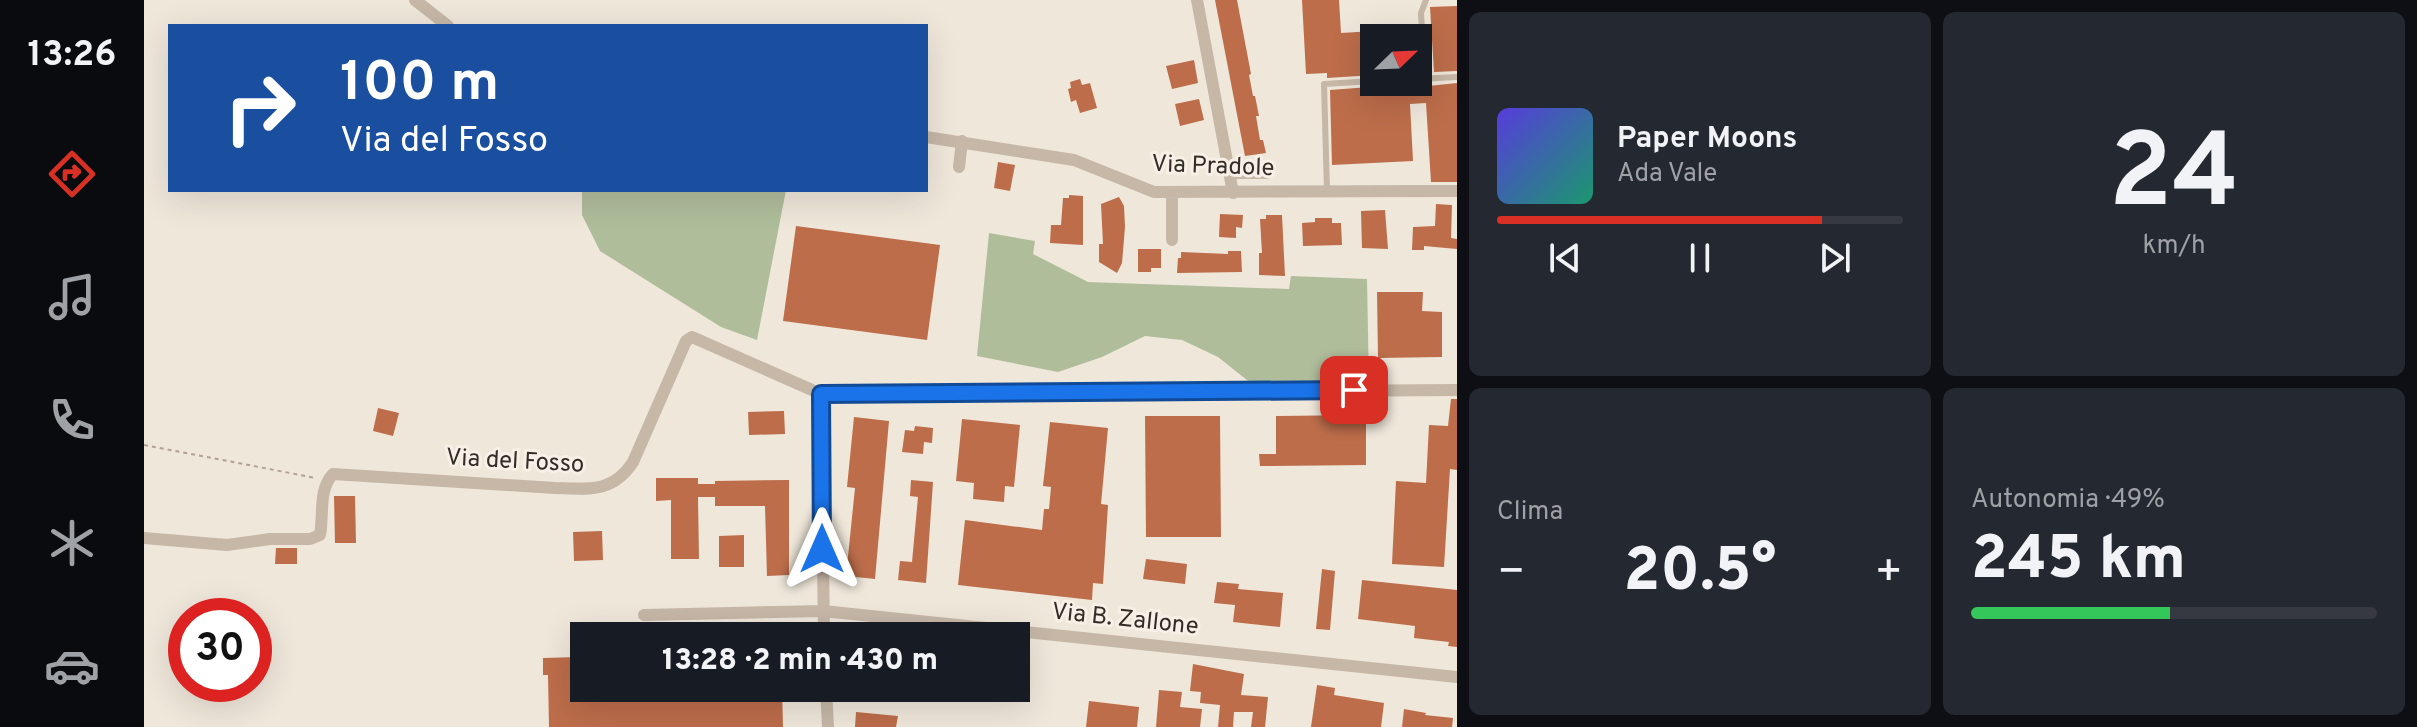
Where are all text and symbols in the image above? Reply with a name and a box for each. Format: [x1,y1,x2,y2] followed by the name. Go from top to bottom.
[1360,24,1432,96] north arrow
[1360,24,1432,96] map controls
[28,33,116,79] text: 13:26
[340,50,499,120] text: 100 m
[208,56,312,160] icon: right
[2109,112,2239,244] text: 24
[340,119,548,165] text: Via del Fosso
[1617,121,1797,158] text: Paper Moons
[44,146,100,202] icon: directions
[1151,150,1275,184] street label: Via Pradole
[1617,158,1717,191] text: Ada Vale
[2142,230,2206,263] text: km/h
[1543,236,1587,280] icon: previous
[1678,236,1722,280] icon: pause
[1813,236,1857,280] icon: next
[44,269,100,325] icon: music
[1320,356,1388,424] pin
[1332,368,1376,412] icon: arrive
[44,392,100,448] icon: phone
[445,443,585,481] street label: Via del Fosso
[1971,484,2165,517] text: Autonomia · 49%
[1497,496,1563,529] text: Clima
[780,507,864,591] position arrow
[44,515,100,571] icon: climate
[1971,524,2186,600] text: 245 km
[1624,536,1776,612] text: 20.5°
[1497,546,1525,602] text: −
[1875,546,1903,602] text: +
[1050,597,1200,643] street label: Via B. Zallone
[168,598,272,702] speed limit sign: 30
[44,638,100,694] icon: car
[662,643,938,680] text: 13:28 · 2 min · 430 m

